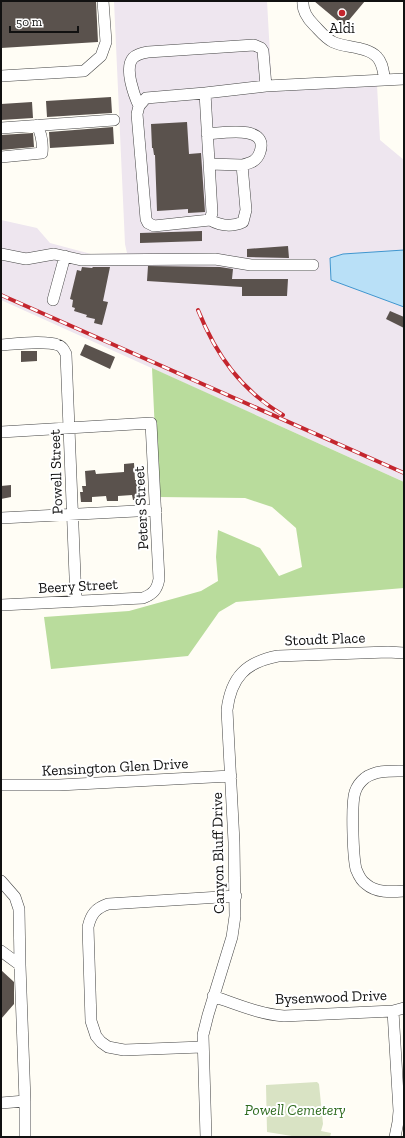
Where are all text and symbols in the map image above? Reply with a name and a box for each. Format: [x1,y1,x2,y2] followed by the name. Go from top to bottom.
[10,8,78,34] scale bar
[337,8,347,18] marker: Aldi
[16,15,43,29] text: 50 m
[329,19,355,37] place label: Aldi
[46,429,66,515] street label: Powell Street
[130,465,152,550] street label: Peters Street
[38,575,119,597] street label: Beery Street
[284,629,366,649] street label: Stoudt Place
[41,754,189,780] street label: Kensington Glen Drive
[208,792,228,914] street label: Canyon Bluff Drive
[275,986,387,1008] street label: Bysenwood Drive
[244,1101,346,1119] park label: Powell Cemetery

